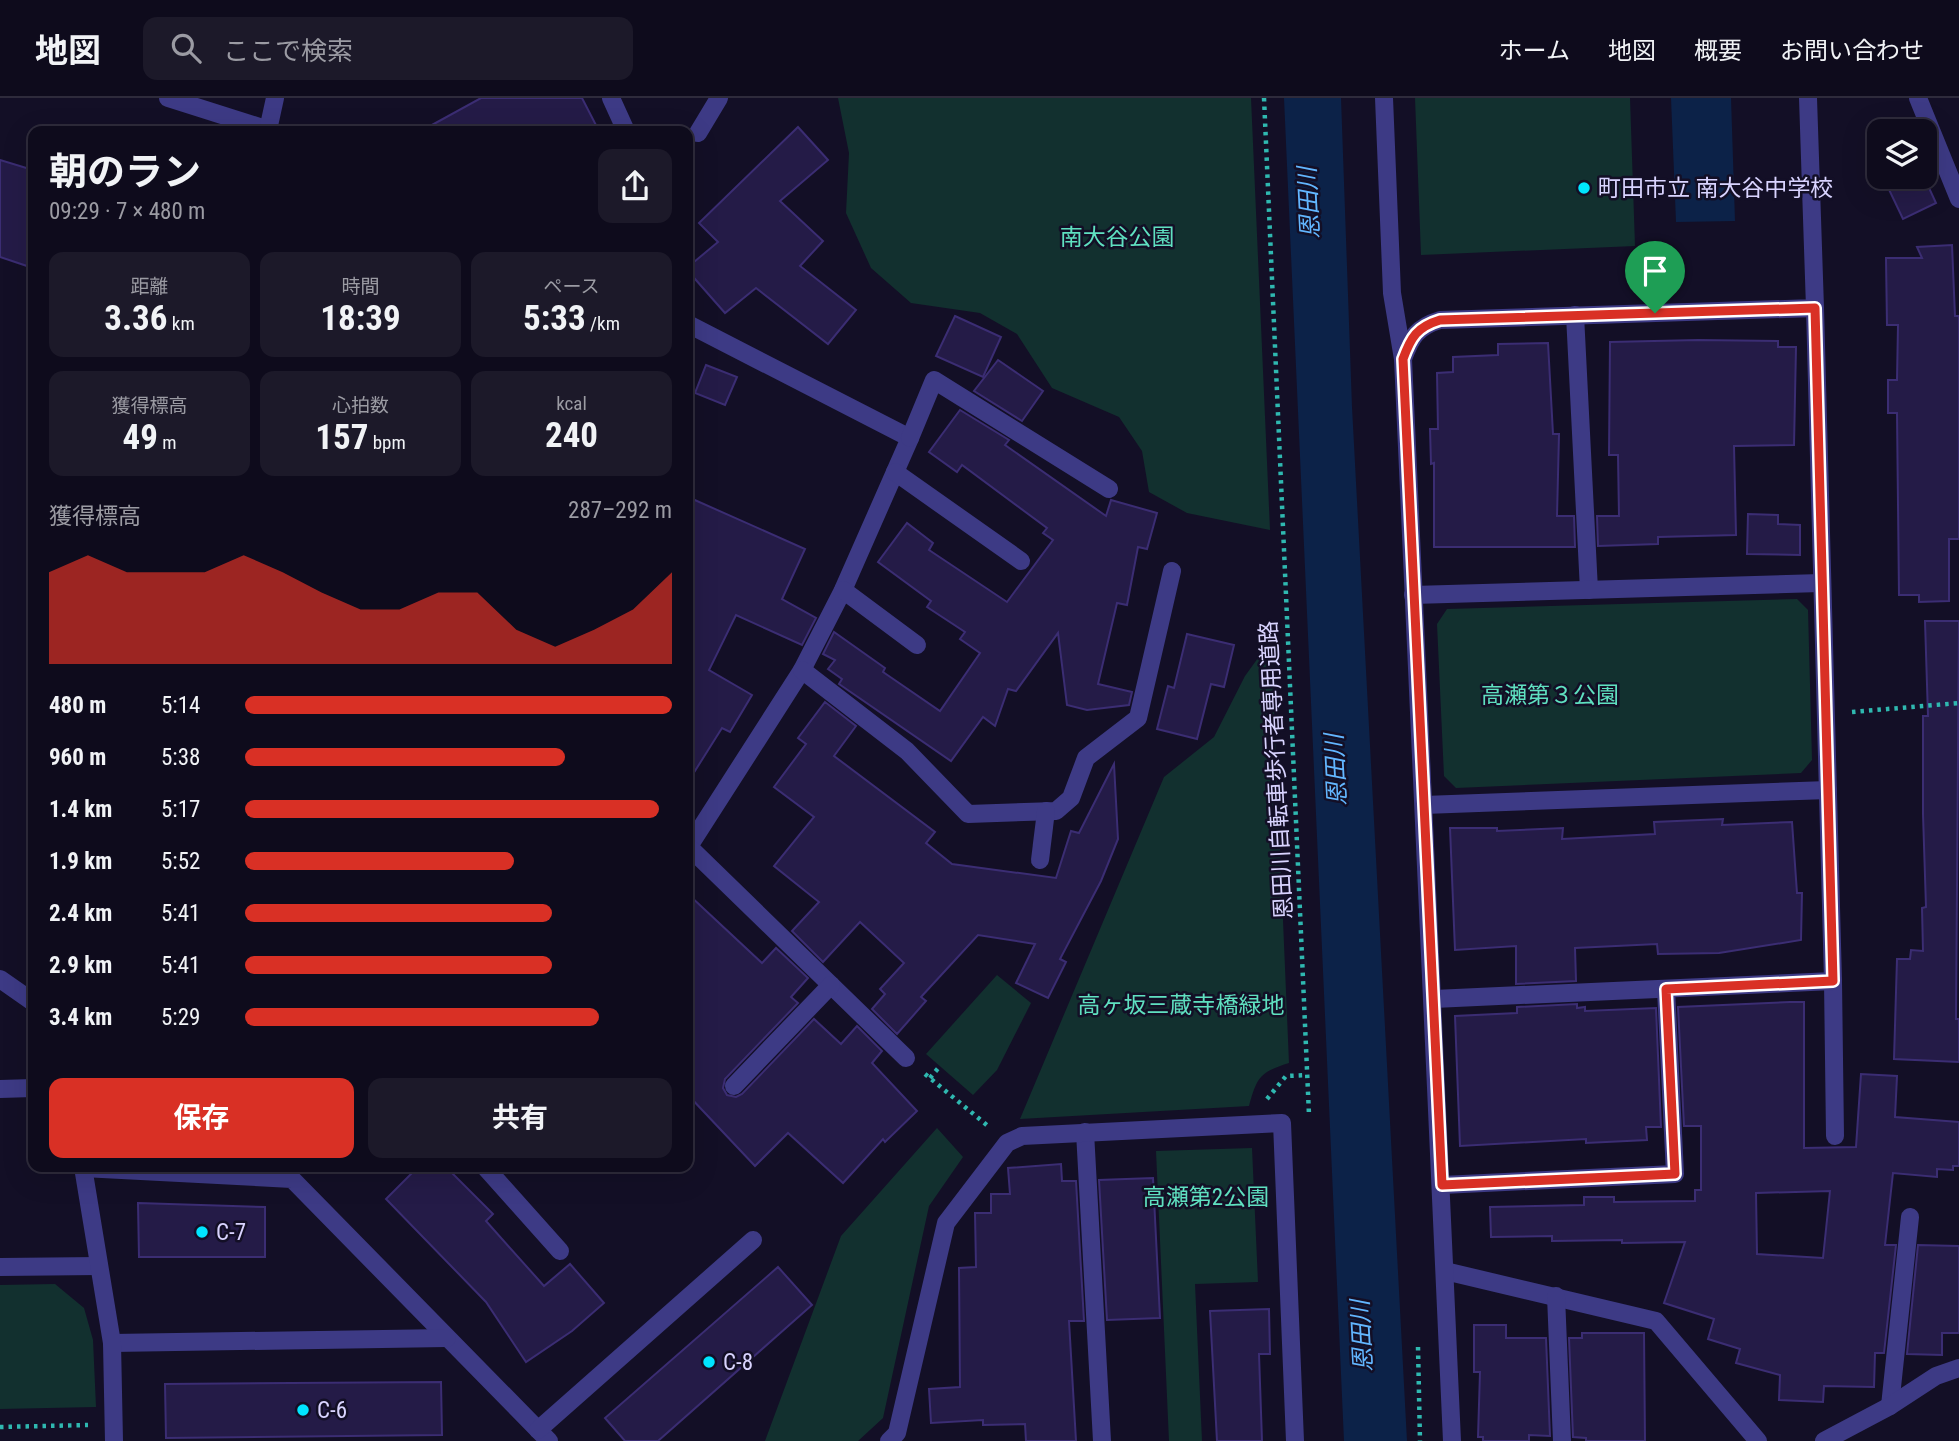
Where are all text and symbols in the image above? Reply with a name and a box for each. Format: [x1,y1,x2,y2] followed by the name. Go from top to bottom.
[143,17,633,80] search box
[167,29,205,67] icon: search
[35,31,101,70] text: 地図
[223,36,353,66] text: ここで検索
[1499,37,1570,65] text: ホーム
[1608,37,1656,65] text: 地図
[1694,37,1742,65] text: 概要
[1780,37,1924,65] text: お問い合わせ
[1867,119,1937,189] map controls
[1867,119,1937,189] button: layers
[598,149,672,223] button: share
[49,150,201,194] text: 朝のラン
[1293,163,1325,240] water label: 恩田川
[1598,175,1833,202] place label: 町田市立 南大谷中学校
[1576,180,1592,196] marker: 町田市立 南大谷中学校
[49,198,205,225] text: 09:29 · 7 × 480 m
[1060,224,1175,251] park label: 南大谷公園
[1625,241,1685,313] pin
[1636,252,1674,290] icon: arrive
[130,275,169,298] text: 距離
[341,275,380,298] text: 時間
[543,275,600,298] text: ペース
[104,298,168,339] text: 3.36
[320,298,401,339] text: 18:39
[523,298,586,339] text: 5:33
[168,312,195,335] text: km
[586,312,620,335] text: /km
[556,392,587,415] text: kcal
[111,394,188,417] text: 獲得標高
[332,394,389,417] text: 心拍数
[545,415,598,456] text: 240
[122,417,158,458] text: 49
[315,417,368,458] text: 157
[158,431,177,454] text: m
[368,431,406,454] text: bpm
[568,497,672,524] text: 287–292 m
[49,503,141,530] text: 獲得標高
[1255,620,1298,920] street label: 恩田川自転車歩行者専用道路
[1481,682,1619,709] park label: 高瀬第３公園
[49,692,106,719] text: 480 m
[161,692,200,719] text: 5:14
[1320,730,1352,807] water label: 恩田川
[49,744,106,771] text: 960 m
[161,744,200,771] text: 5:38
[49,796,112,823] text: 1.4 km
[161,796,200,823] text: 5:17
[49,848,112,875] text: 1.9 km
[161,848,200,875] text: 5:52
[49,900,112,927] text: 2.4 km
[161,900,200,927] text: 5:41
[49,952,112,979] text: 2.9 km
[161,952,200,979] text: 5:41
[1078,992,1285,1019] park label: 高ヶ坂三蔵寺橋緑地
[49,1004,112,1031] text: 3.4 km
[161,1004,200,1031] text: 5:29
[49,1078,354,1158] button: 保存
[368,1078,672,1158] button: 共有
[1143,1184,1269,1211] park label: 高瀬第2公園
[216,1219,246,1246] place label: C-7
[194,1224,210,1240] marker: C-7
[1346,1296,1378,1373] water label: 恩田川
[723,1349,753,1376] place label: C-8
[701,1354,717,1370] marker: C-8
[317,1397,347,1424] place label: C-6
[295,1402,311,1418] marker: C-6

